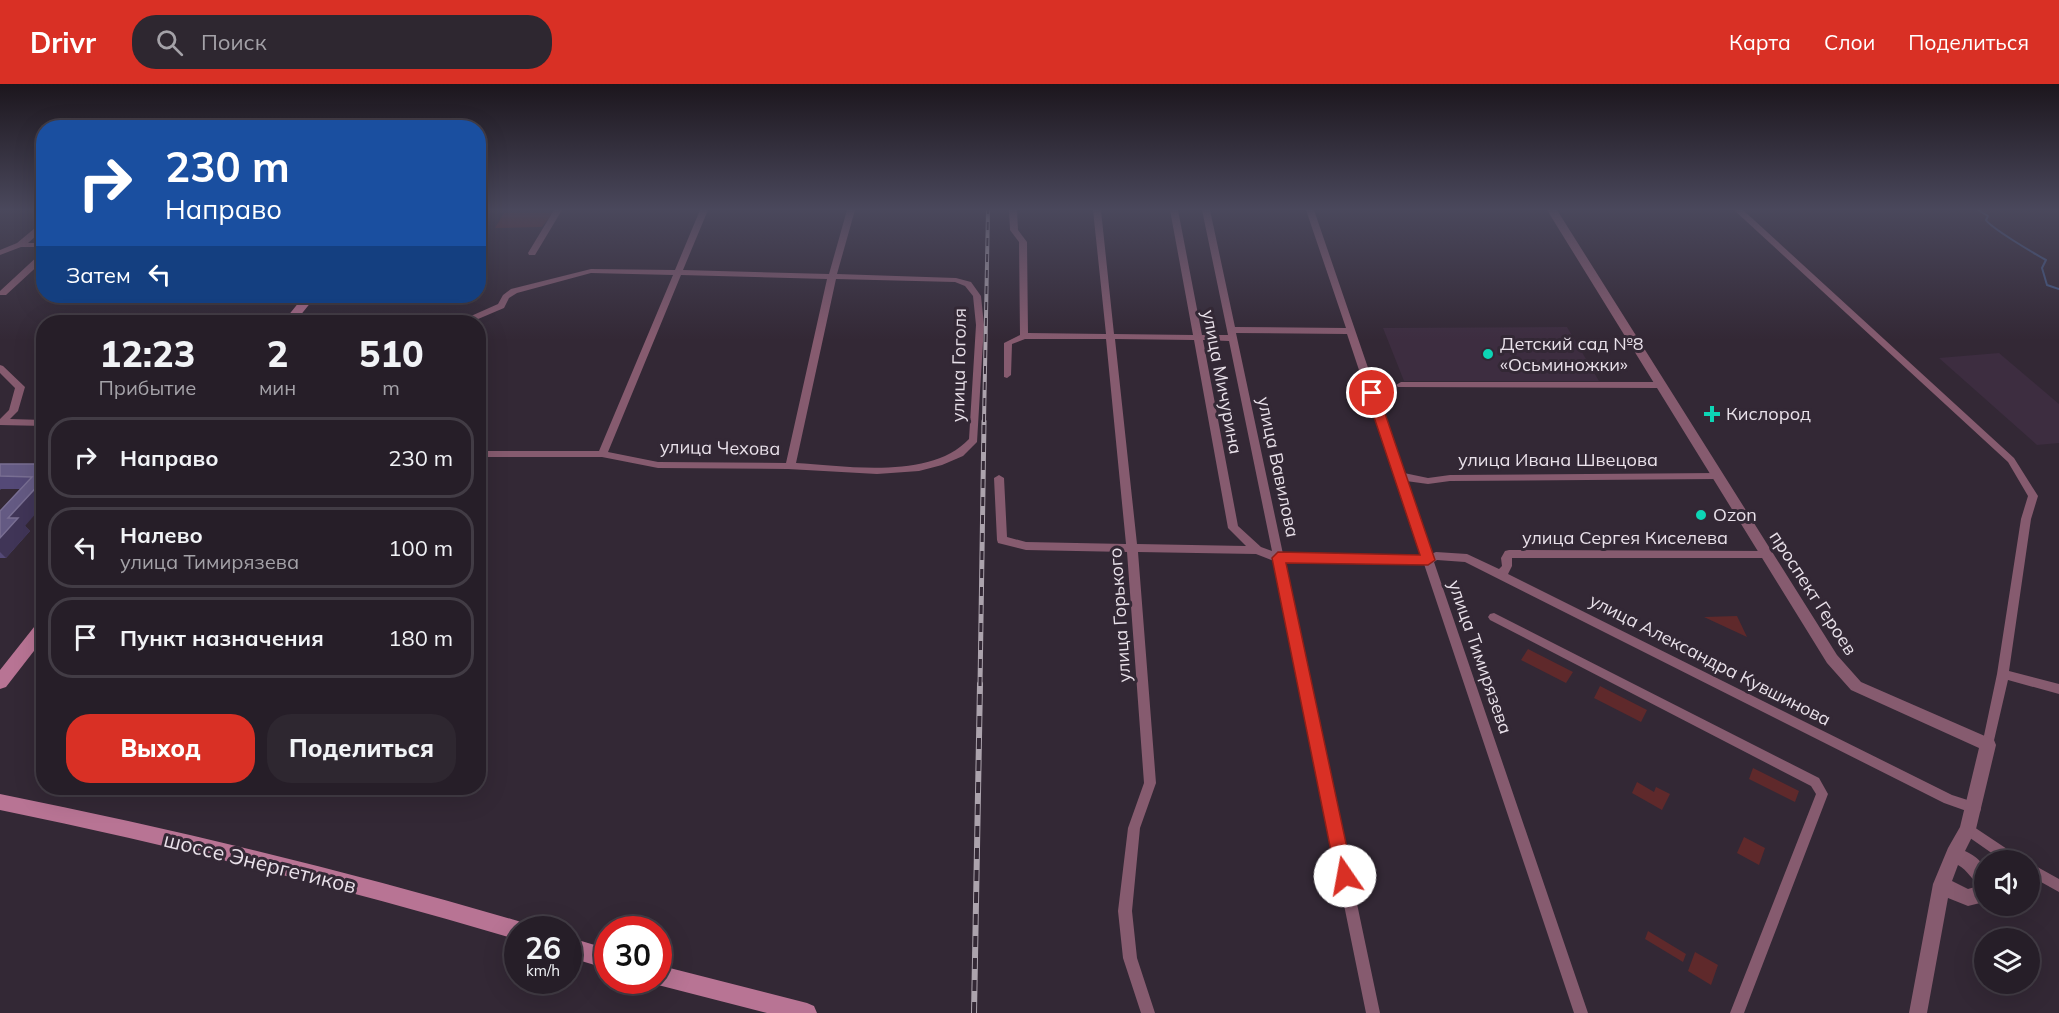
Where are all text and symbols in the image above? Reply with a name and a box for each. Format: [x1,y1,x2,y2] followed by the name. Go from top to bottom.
[132,15,552,69] search box
[30,25,96,60] text: Drivr
[153,26,186,59] icon: search
[201,28,267,56] text: Поиск
[1729,29,1791,55] text: Карта
[1824,29,1875,55] text: Слои
[1908,29,2029,55] text: Поделиться
[165,140,290,193] text: 230 m
[66,144,144,222] icon: right
[165,192,282,226] text: Направо
[143,258,176,291] icon: left
[66,261,131,289] text: Затем
[946,308,971,422] street label: улица Гоголя
[1197,308,1248,456] street label: улица Мичурина
[100,331,195,376] text: 12:23
[267,331,288,376] text: 2
[359,331,424,376] text: 510
[1500,332,1644,376] place label: Детский сад №8 «Осьминожки»
[1481,347,1495,361] marker: Детский сад №8 «Осьминожки»
[1346,367,1397,418] pin
[98,375,196,400] text: Прибытие
[259,375,296,400] text: мин
[382,375,400,400] text: m
[1355,376,1388,409] icon: arrive
[1252,394,1305,539] street label: улица Вавилова
[1726,402,1811,425] place label: Кислород
[1703,405,1721,423] marker: Кислород
[660,435,780,460] street label: улица Чехова
[69,441,102,474] icon: right
[120,444,218,472] text: Направо
[388,444,453,472] text: 230 m
[1458,448,1658,471] street label: улица Ивана Швецова
[1713,503,1757,526] place label: Ozon
[1694,508,1708,522] marker: Ozon
[120,521,203,549] text: Налево
[1522,526,1728,549] street label: улица Сергея Киселева
[1765,526,1862,659] street label: проспект Героев
[69,531,102,564] icon: left
[388,534,453,562] text: 100 m
[1103,547,1136,683] street label: улица Горького
[120,549,299,574] text: улица Тимирязева
[1443,577,1518,737] street label: улица Тимирязева
[1586,588,1835,731] street label: улица Александра Кувшинова
[69,621,102,654] icon: arrive
[120,624,324,652] text: Пункт назначения
[388,624,453,652] text: 180 m
[66,714,255,783] button: Выход
[267,714,456,783] button: Поделиться
[161,826,359,899] street label: шоссе Энергетиков
[1313,844,1377,908] position arrow
[1974,850,2040,994] map controls
[1974,850,2040,916] button: sound
[594,916,672,994] speed limit sign: 30
[1974,928,2040,994] button: layers
[525,929,561,967] text: 26
[526,961,560,980] text: km/h

